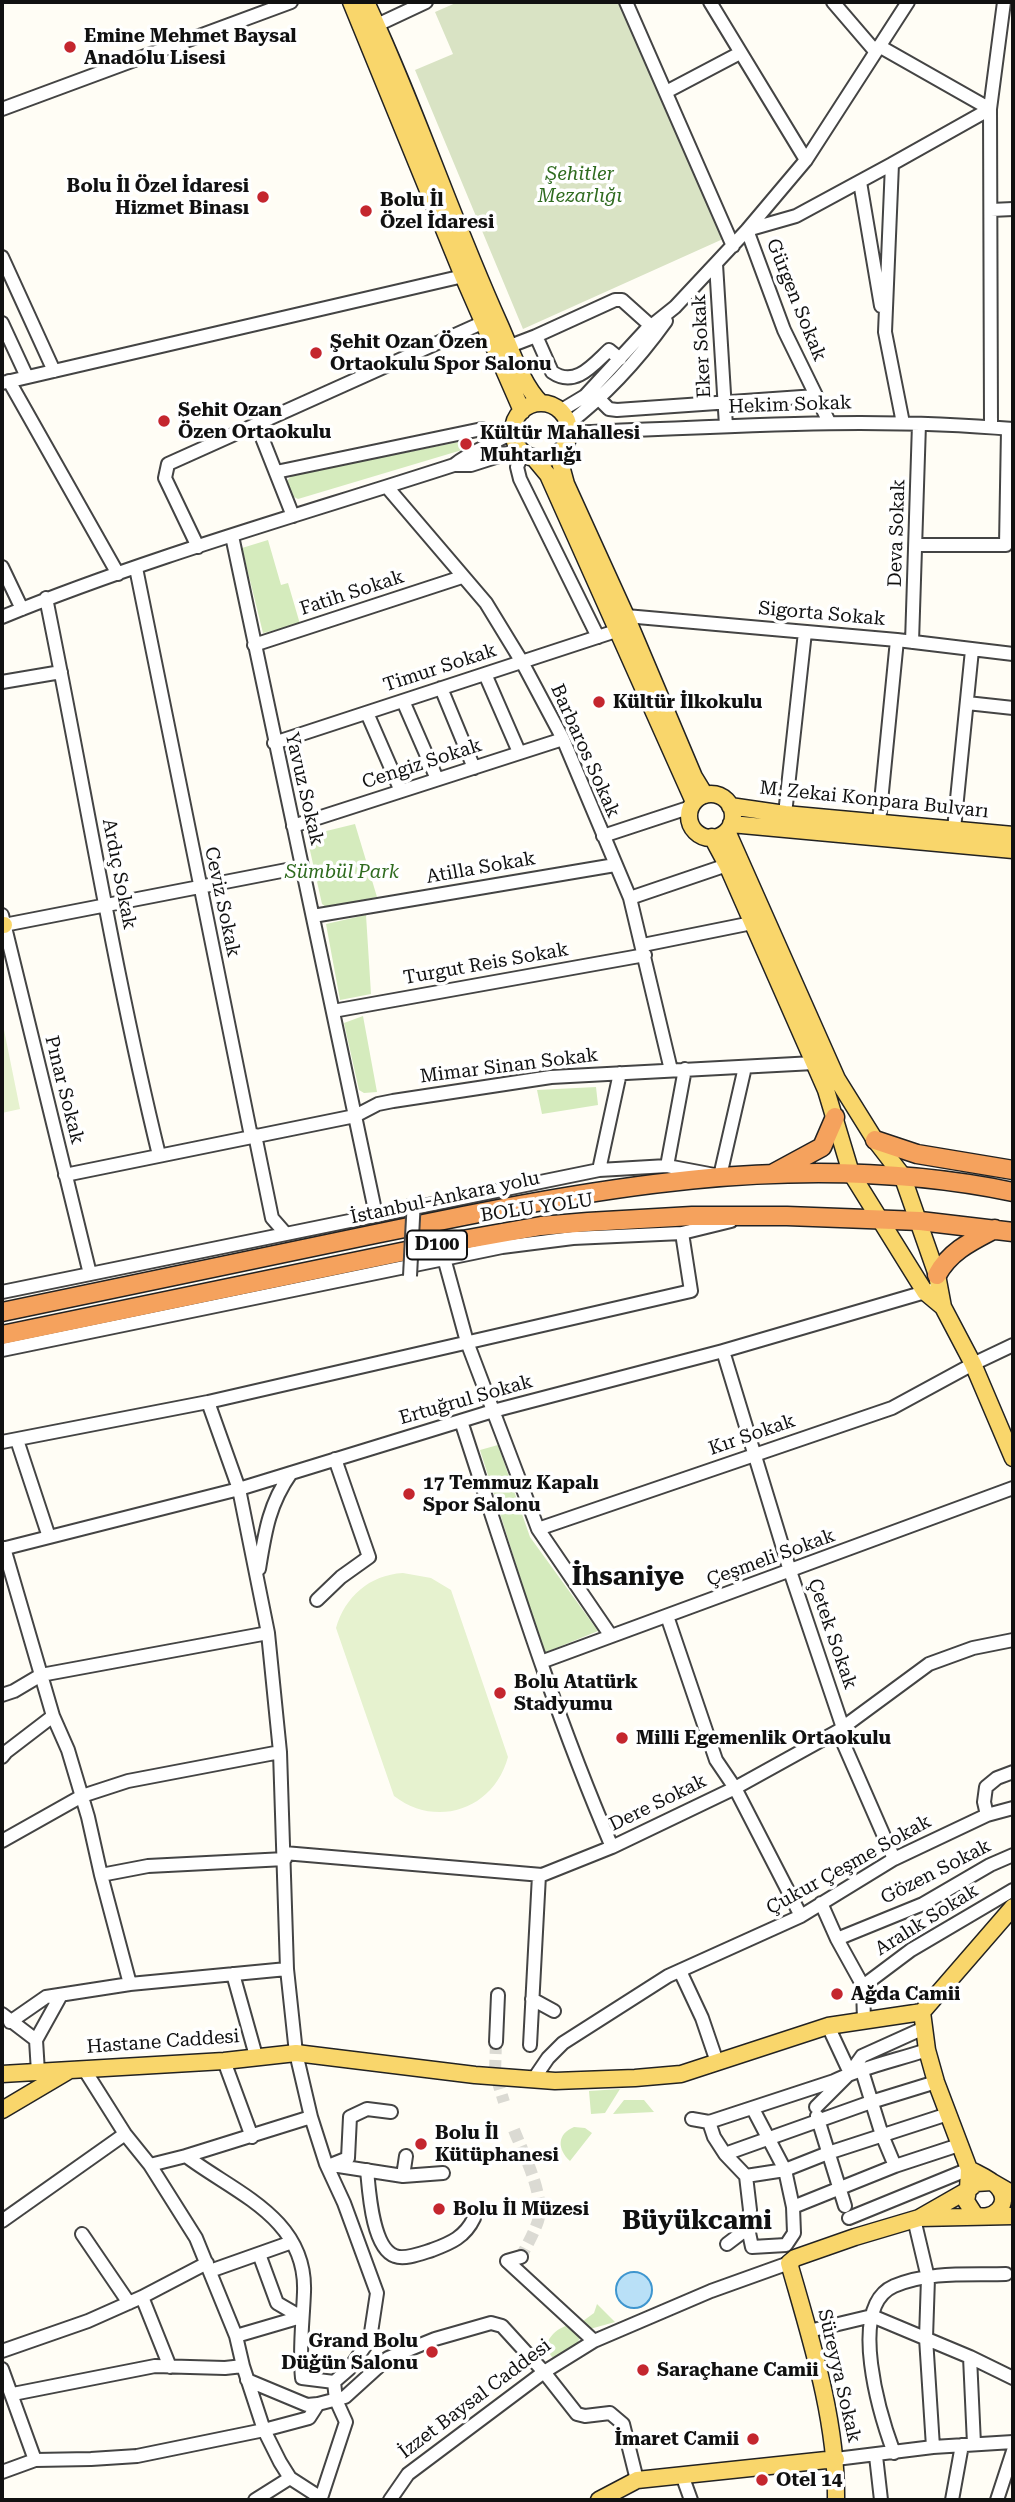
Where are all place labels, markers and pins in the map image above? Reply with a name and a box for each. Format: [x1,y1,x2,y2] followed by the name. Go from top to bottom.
[84,25,297,69] place label: Emine Mehmet Baysal Anadolu Lisesi
[62,39,78,55] marker: Emine Mehmet Baysal Anadolu Lisesi
[67,175,249,219] place label: Bolu İl Özel İdaresi Hizmet Binası
[255,189,271,205] marker: Bolu İl Özel İdaresi Hizmet Binası
[380,189,494,233] place label: Bolu İl Özel İdaresi
[358,203,374,219] marker: Bolu İl Özel İdaresi
[330,331,552,375] place label: Şehit Ozan Özen Ortaokulu Spor Salonu
[308,345,324,361] marker: Şehit Ozan Özen Ortaokulu Spor Salonu
[178,399,331,443] place label: Şehit Ozan Özen Ortaokulu
[156,413,172,429] marker: Şehit Ozan Özen Ortaokulu
[480,422,640,466] place label: Kültür Mahallesi Muhtarlığı
[458,436,474,452] marker: Kültür Mahallesi Muhtarlığı
[613,691,762,713] place label: Kültür İlkokulu
[591,694,607,710] marker: Kültür İlkokulu
[423,1472,599,1516] place label: 17 Temmuz Kapalı Spor Salonu
[401,1486,417,1502] marker: 17 Temmuz Kapalı Spor Salonu
[514,1671,638,1715] place label: Bolu Atatürk Stadyumu
[492,1685,508,1701] marker: Bolu Atatürk Stadyumu
[636,1727,891,1749] place label: Milli Egemenlik Ortaokulu
[614,1730,630,1746] marker: Milli Egemenlik Ortaokulu
[851,1983,960,2005] place label: Ağda Camii
[829,1986,845,2002] marker: Ağda Camii
[435,2122,559,2166] place label: Bolu İl Kütüphanesi
[413,2136,429,2152] marker: Bolu İl Kütüphanesi
[453,2198,589,2220] place label: Bolu İl Müzesi
[431,2201,447,2217] marker: Bolu İl Müzesi
[281,2330,418,2374] place label: Grand Bolu Düğün Salonu
[424,2344,440,2360] marker: Grand Bolu Düğün Salonu
[657,2359,819,2381] place label: Saraçhane Camii
[635,2362,651,2378] marker: Saraçhane Camii
[614,2428,739,2450] place label: İmaret Camii
[745,2431,761,2447] marker: İmaret Camii
[776,2469,842,2491] place label: Otel 14
[754,2472,770,2488] marker: Otel 14

